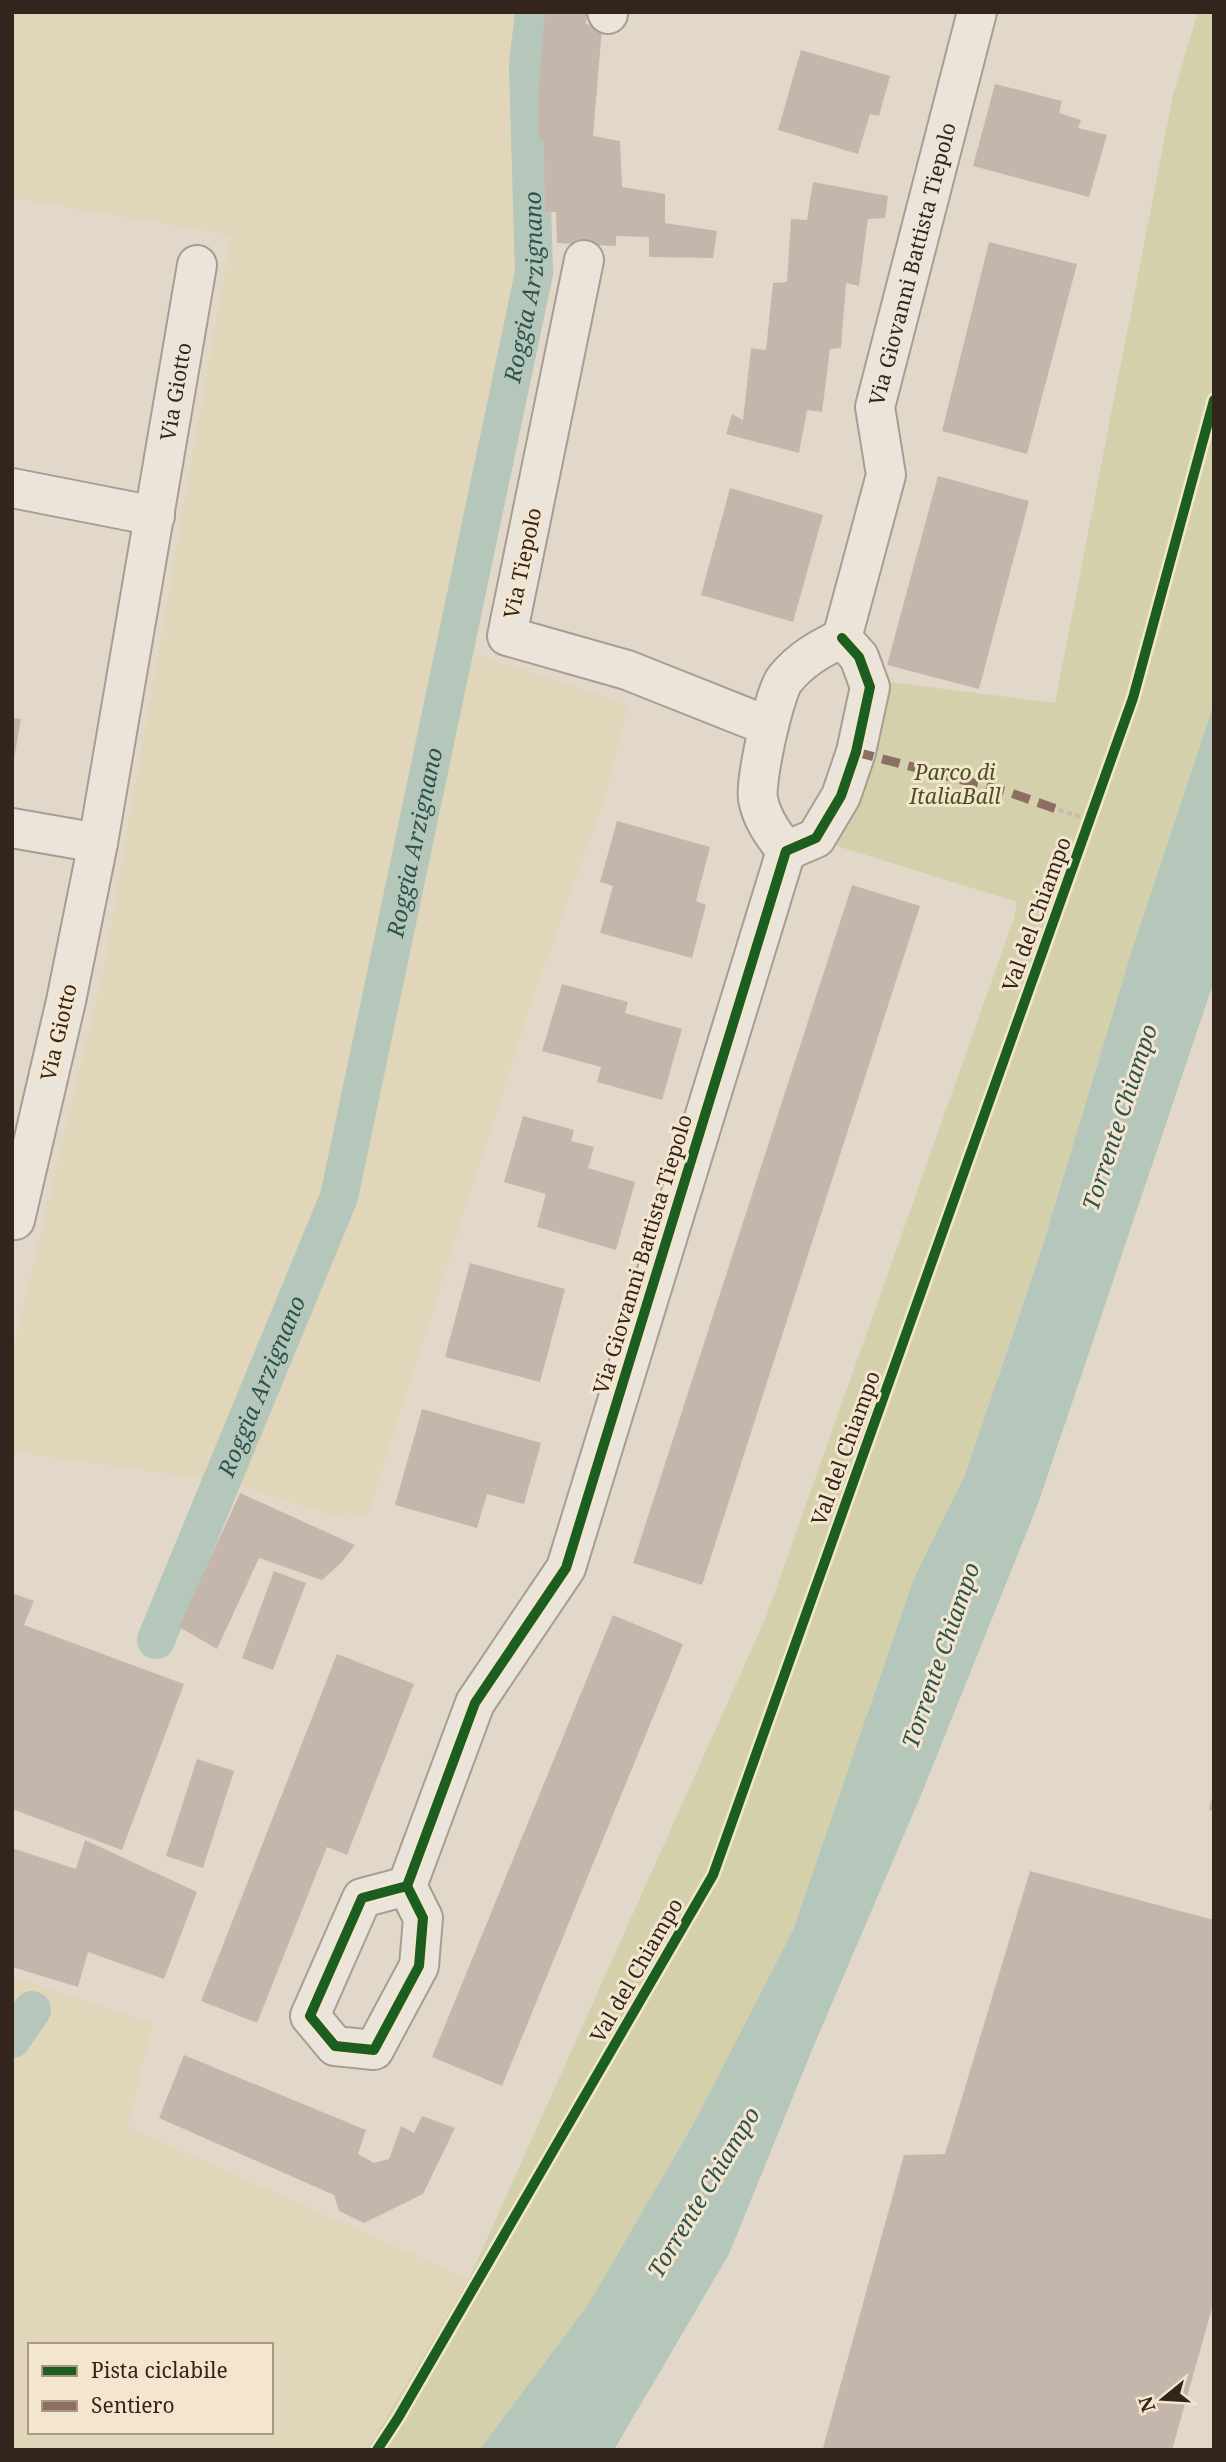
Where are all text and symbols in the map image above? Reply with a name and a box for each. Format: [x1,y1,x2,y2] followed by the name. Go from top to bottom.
[862,119,962,408] street label: Via Giovanni Battista Tiepolo
[495,191,550,386] water label: Roggia Arzignano
[153,340,197,443] street label: Via Giotto
[497,505,547,621] street label: Via Tiepolo
[378,744,449,941] water label: Roggia Arzignano
[908,758,1001,810] park label: Parco di ItaliaBall
[995,833,1077,995] street label: Val del Chiampo
[33,981,83,1083] street label: Via Giotto
[1074,1020,1164,1214] water label: Torrente Chiampo
[586,1111,698,1397] street label: Via Giovanni Battista Tiepolo
[209,1291,313,1482] water label: Roggia Arzignano
[804,1367,886,1529] street label: Val del Chiampo
[893,1558,987,1752] water label: Torrente Chiampo
[583,1893,689,2047] street label: Val del Chiampo
[639,2101,767,2283] water label: Torrente Chiampo
[28,2343,273,2434] legend
[91,2356,228,2384] text: Pista ciclabile
[1128,2364,1198,2434] north arrow
[91,2391,175,2419] text: Sentiero
[1132,2393,1162,2415] text: N

